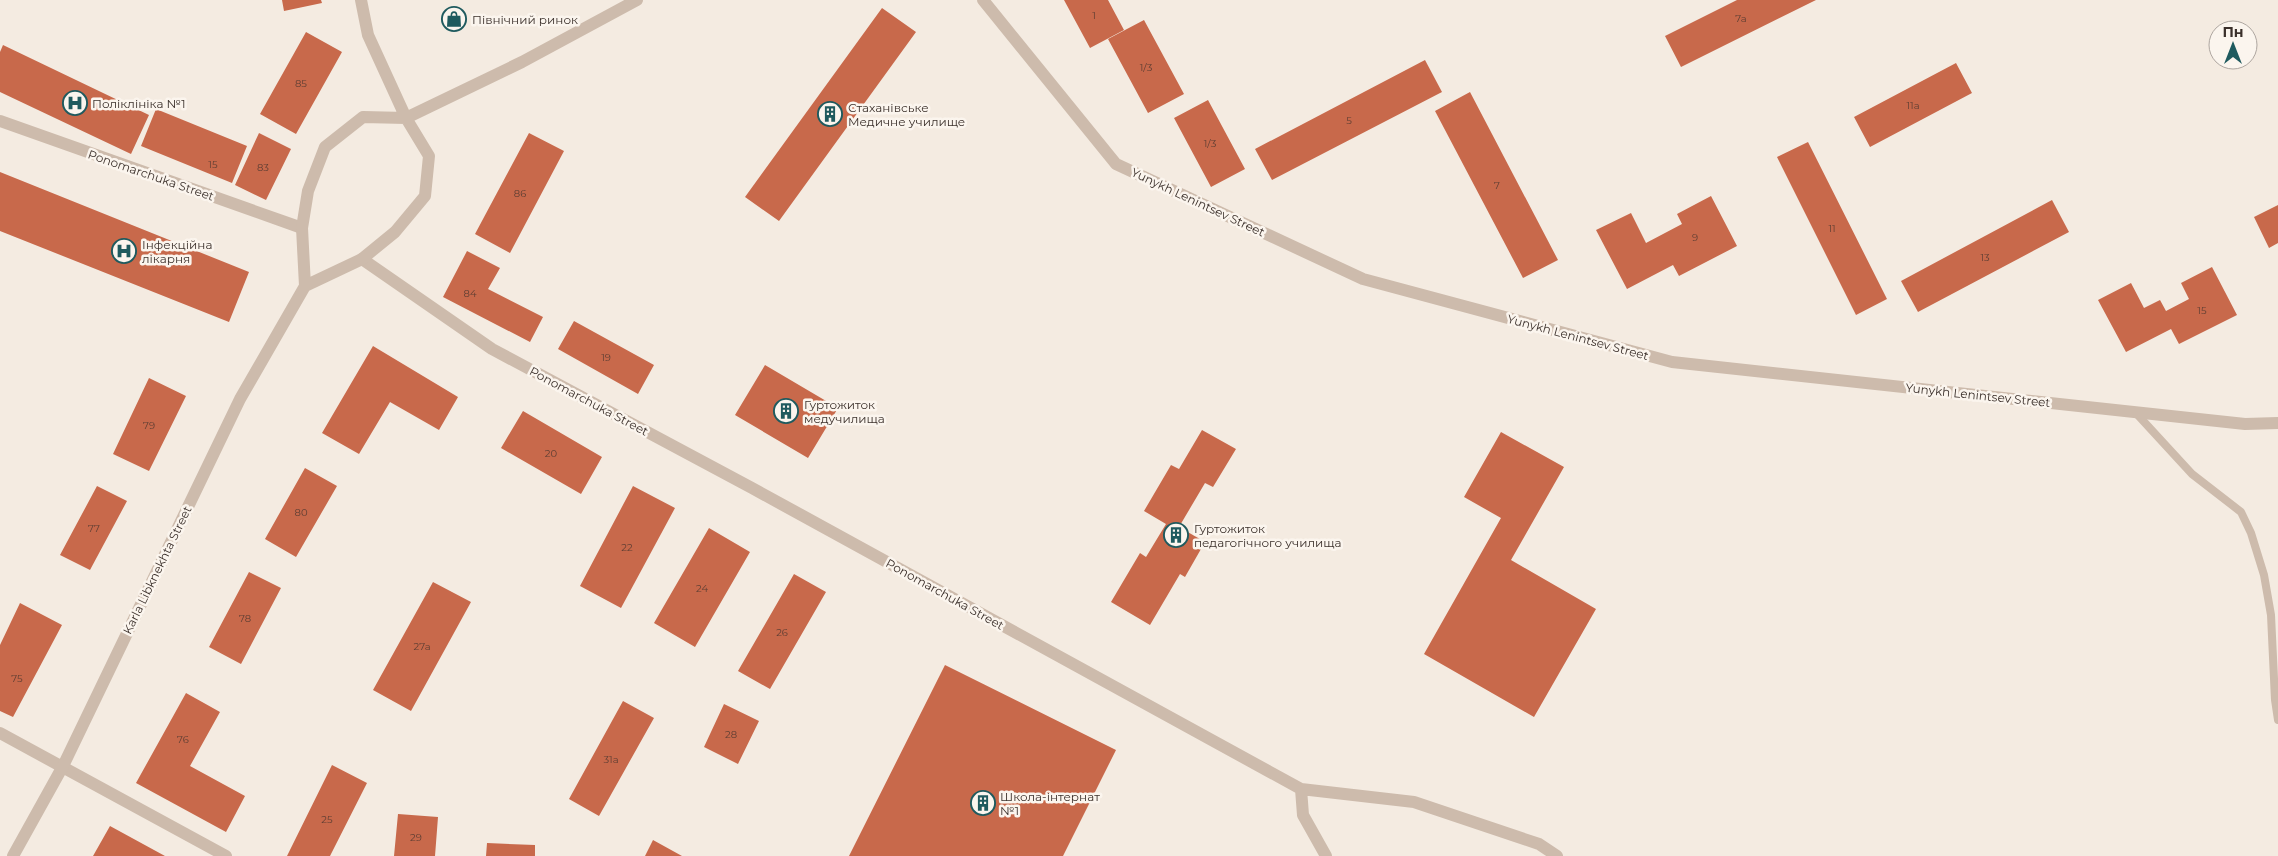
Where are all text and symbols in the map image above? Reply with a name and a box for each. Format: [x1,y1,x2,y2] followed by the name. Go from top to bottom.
[441,6,467,32] shop icon: Північний ринок
[1092,9,1096,22] house number: 1
[472,12,578,27] place label: Північний ринок
[1735,12,1747,25] house number: 7а
[2208,20,2258,70] north arrow
[2222,23,2244,41] text: Пн
[1140,61,1153,74] house number: 1/3
[295,77,307,90] house number: 85
[62,90,88,116] hospital icon: Поліклініка №1
[92,96,186,111] place label: Поліклініка №1
[1906,99,1920,112] house number: 11а
[848,100,965,129] place label: Стаханівське Медичне училище
[817,101,843,127] building icon: Стаханівське Медичне училище
[1346,114,1352,127] house number: 5
[1204,137,1217,150] house number: 1/3
[86,146,216,204] street label: Ponomarchuka Street
[208,158,218,171] house number: 15
[257,161,269,174] house number: 83
[1129,164,1267,240] street label: Yunykh Lenintsev Street
[1494,179,1500,192] house number: 7
[514,187,526,200] house number: 86
[1828,222,1836,235] house number: 11
[1692,231,1698,244] house number: 9
[142,237,212,266] place label: Інфекційна лікарня
[111,238,137,264] hospital icon: Інфекційна лікарня
[1980,251,1990,264] house number: 13
[464,287,477,300] house number: 84
[2197,304,2207,317] house number: 15
[1506,311,1650,363] street label: Yunykh Lenintsev Street
[601,351,611,364] house number: 19
[527,363,651,439] street label: Ponomarchuka Street
[1905,380,2051,410] street label: Yunykh Lenintsev Street
[804,397,885,426] place label: Гуртожиток медучилища
[773,398,799,424] building icon: Гуртожиток медучилища
[143,419,155,432] house number: 79
[545,447,558,460] house number: 20
[119,503,195,637] street label: Karla Libknekhta Street
[295,506,308,519] house number: 80
[1194,521,1341,550] place label: Гуртожиток педагогічного училища
[88,522,100,535] house number: 77
[1163,522,1189,548] building icon: Гуртожиток педагогічного училища
[621,541,633,554] house number: 22
[883,555,1007,633] street label: Ponomarchuka Street
[696,582,708,595] house number: 24
[239,612,251,625] house number: 78
[776,626,788,639] house number: 26
[414,640,431,653] house number: 27а
[11,672,23,685] house number: 75
[725,728,737,741] house number: 28
[177,733,189,746] house number: 76
[603,753,619,766] house number: 31а
[1000,789,1100,818] place label: Школа-інтернат №1
[970,790,996,816] building icon: Школа-інтернат №1
[321,813,333,826] house number: 25
[410,831,422,844] house number: 29

